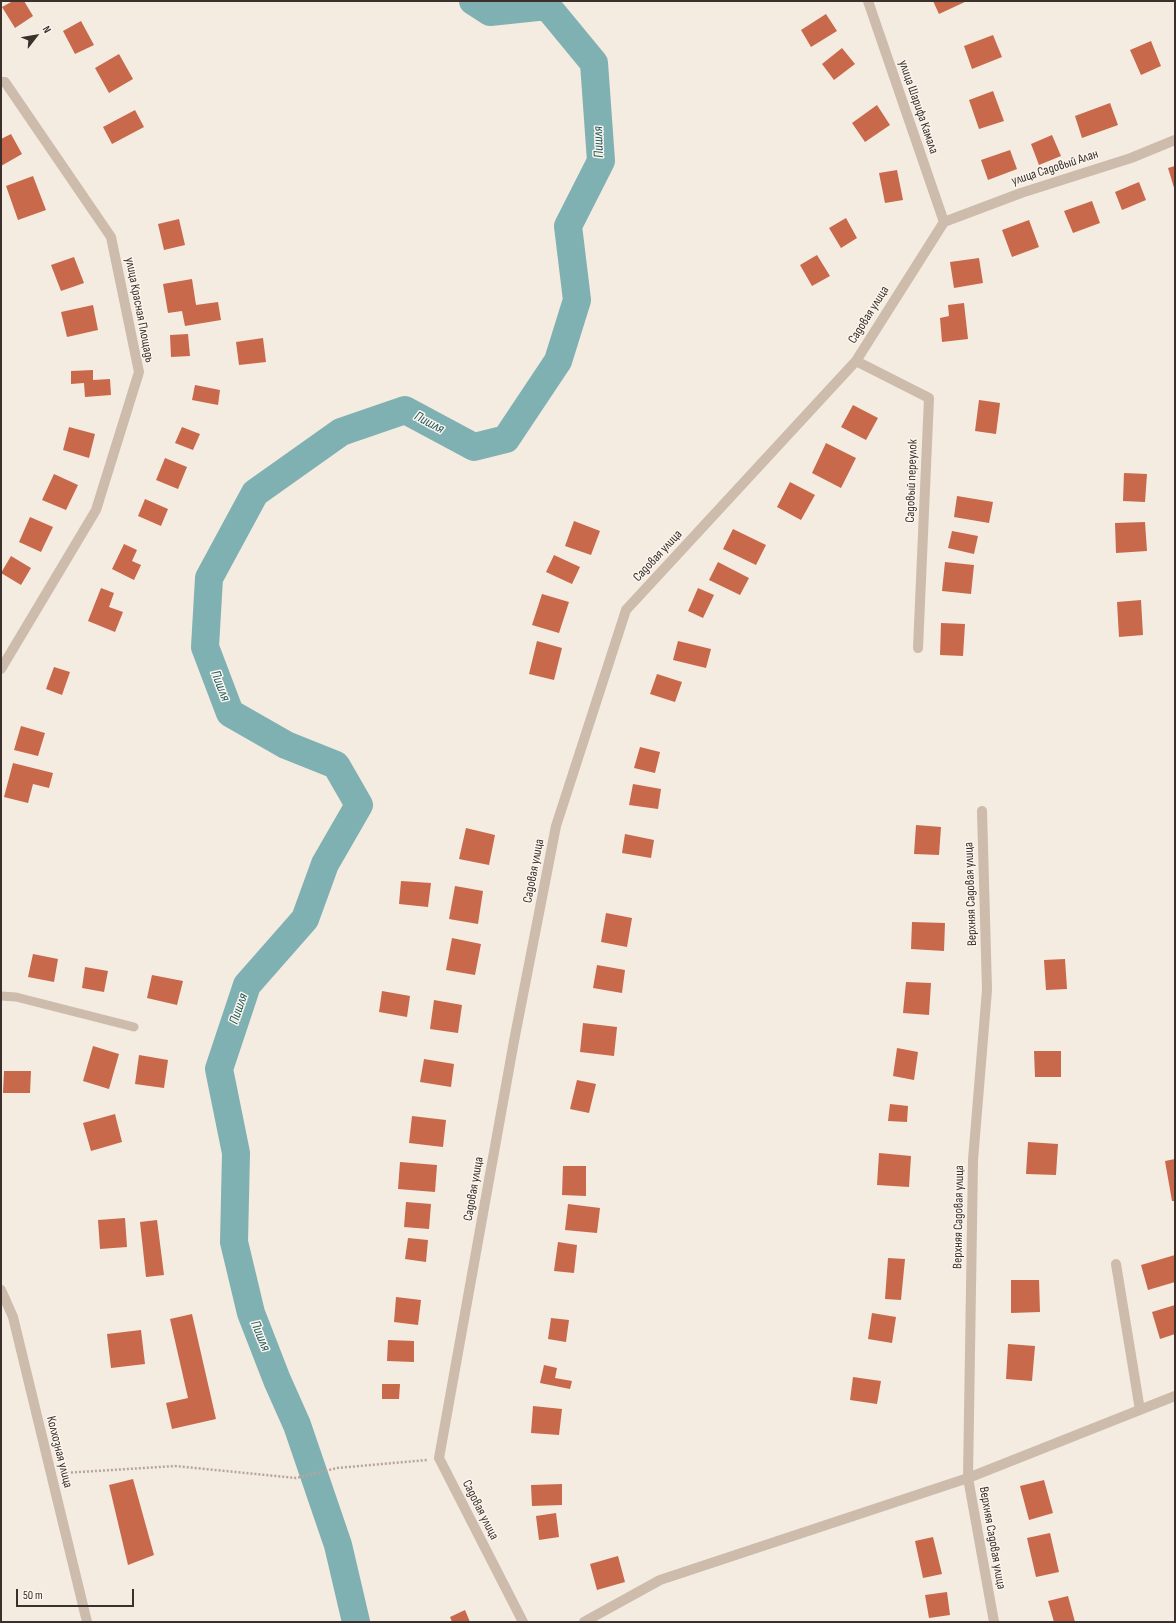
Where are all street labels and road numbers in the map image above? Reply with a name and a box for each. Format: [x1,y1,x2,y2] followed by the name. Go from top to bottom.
[895,58,941,156] street label: улица Шарифа Камала
[1010,147,1100,189] street label: улица Садовый Алан
[121,256,157,364] street label: улица Красная Площадь
[845,283,893,347] street label: Садовая улица
[903,439,921,523] street label: Садовый переулок
[630,527,686,585] street label: Садовая улица
[520,838,548,904] street label: Садовая улица
[961,842,981,946] street label: Верхняя Садовая улица
[461,1156,487,1222] street label: Садовая улица
[950,1165,968,1269] street label: Верхняя Садовая улица
[43,1414,75,1490] street label: Колхозная улица
[458,1478,502,1542] street label: Садовая улица
[975,1486,1009,1590] street label: Верхняя Садовая улица

